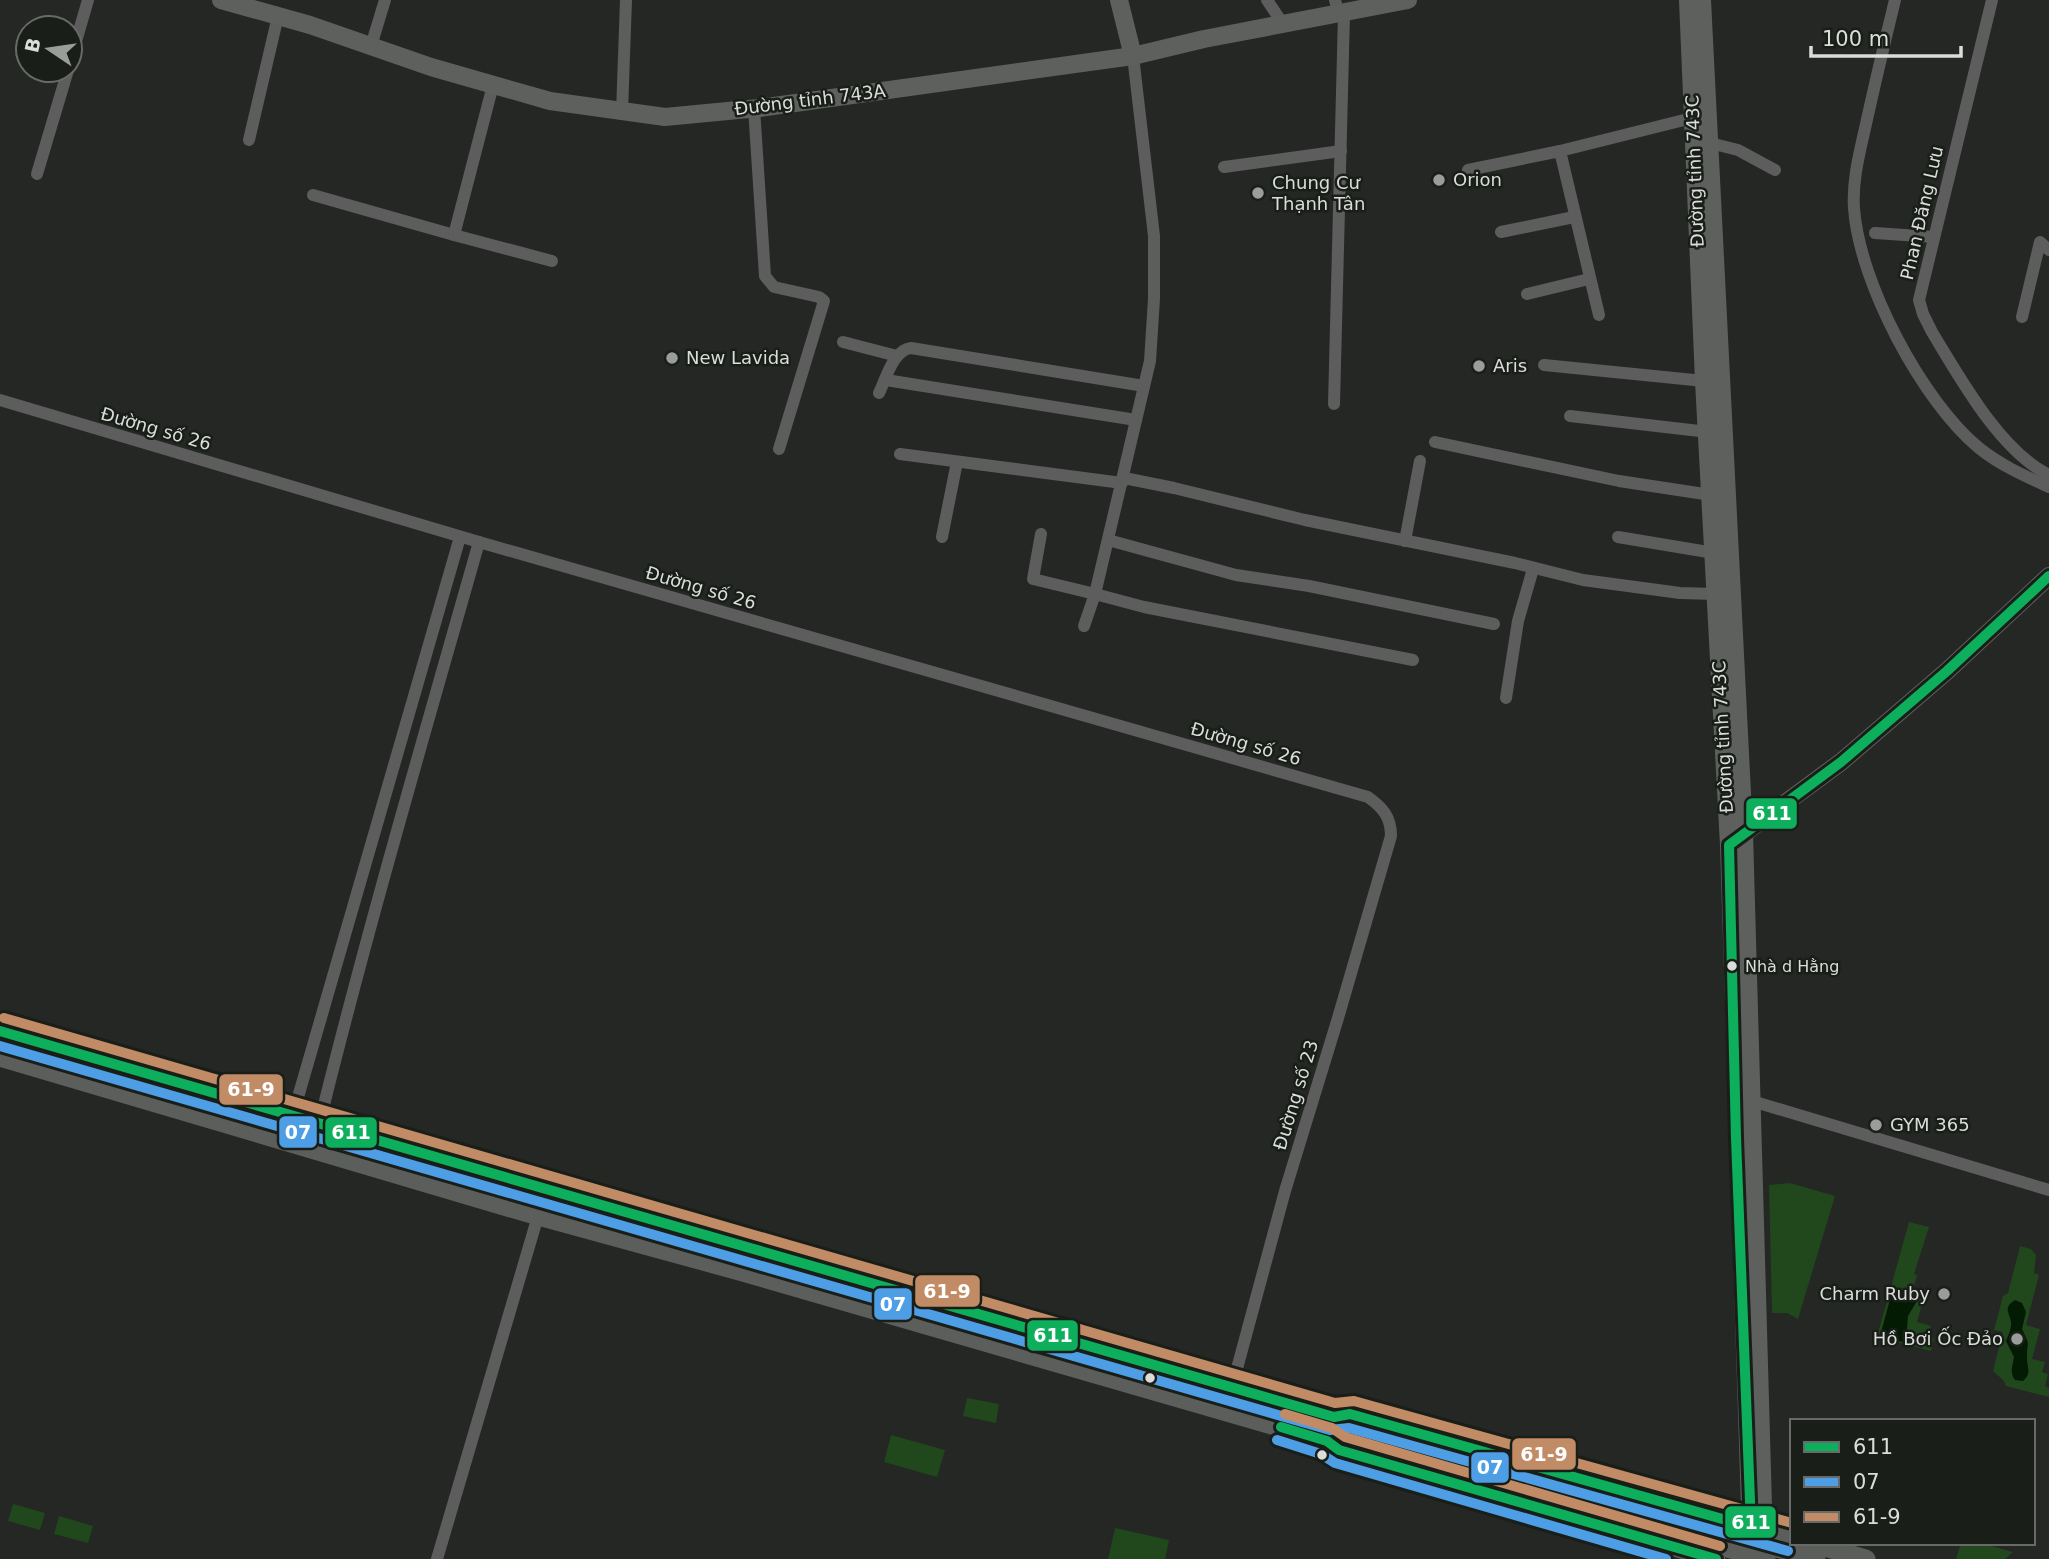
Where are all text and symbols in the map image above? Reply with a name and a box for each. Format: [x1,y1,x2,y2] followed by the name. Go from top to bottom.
[14,14,84,84] north arrow
[1811,14,1962,58] scale bar
[1822,27,1889,51] text: 100 m
[20,36,45,55] text: B
[733,80,887,119] street label: Đường tỉnh 743A
[1681,94,1708,248] street label: Đường tỉnh 743C
[1896,144,1947,282] street label: Phan Đăng Lưu
[1453,169,1502,190] place label: Orion
[1271,172,1365,214] place label: Chung Cư Thạnh Tân
[1431,172,1447,188] marker: Orion
[1250,185,1266,201] marker: Chung Cư Thạnh Tân
[686,347,790,368] place label: New Lavida
[664,350,680,366] marker: New Lavida
[1493,355,1527,376] place label: Aris
[1471,358,1487,374] marker: Aris
[98,403,214,454] street label: Đường số 26
[643,562,759,613] street label: Đường số 26
[1708,660,1737,814] street label: Đường tỉnh 743C
[1188,718,1304,769] street label: Đường số 26
[1745,797,1798,830] line badge: 611
[1752,802,1792,824] text: 611
[1745,957,1839,976] place label: Nhà d Hằng
[1725,959,1739,973] marker: Nhà d Hằng
[1269,1037,1322,1152] street label: Đường số 23
[218,1073,284,1106] line badge: 61-9
[227,1078,275,1100] text: 61-9
[1890,1114,1970,1135] place label: GYM 365
[278,1115,318,1149] line badge: 07
[324,1116,378,1149] line badge: 611
[1868,1117,1884,1133] marker: GYM 365
[285,1121,311,1143] text: 07
[331,1121,371,1143] text: 611
[914,1274,981,1308] line badge: 61-9
[923,1280,971,1302] text: 61-9
[1819,1283,1930,1304] place label: Charm Ruby
[1936,1286,1952,1302] marker: Charm Ruby
[873,1287,913,1321] line badge: 07
[880,1293,906,1315] text: 07
[1026,1319,1079,1352] line badge: 611
[1033,1324,1073,1346] text: 611
[1873,1326,2003,1349] place label: Hồ Bơi Ốc Đảo
[2009,1331,2025,1347] marker: Hồ Bơi Ốc Đảo
[1143,1371,1157,1385] unlabelled marker
[1790,1419,2035,1545] legend
[1853,1435,1893,1459] text: 611
[1511,1437,1577,1471] line badge: 61-9
[1520,1443,1568,1465] text: 61-9
[1315,1448,1329,1462] unlabelled marker
[1470,1451,1510,1484] line badge: 07
[1477,1456,1503,1478] text: 07
[1853,1470,1880,1494] text: 07
[1724,1505,1777,1539] line badge: 611
[1853,1505,1901,1529] text: 61-9
[1731,1511,1771,1533] text: 611

